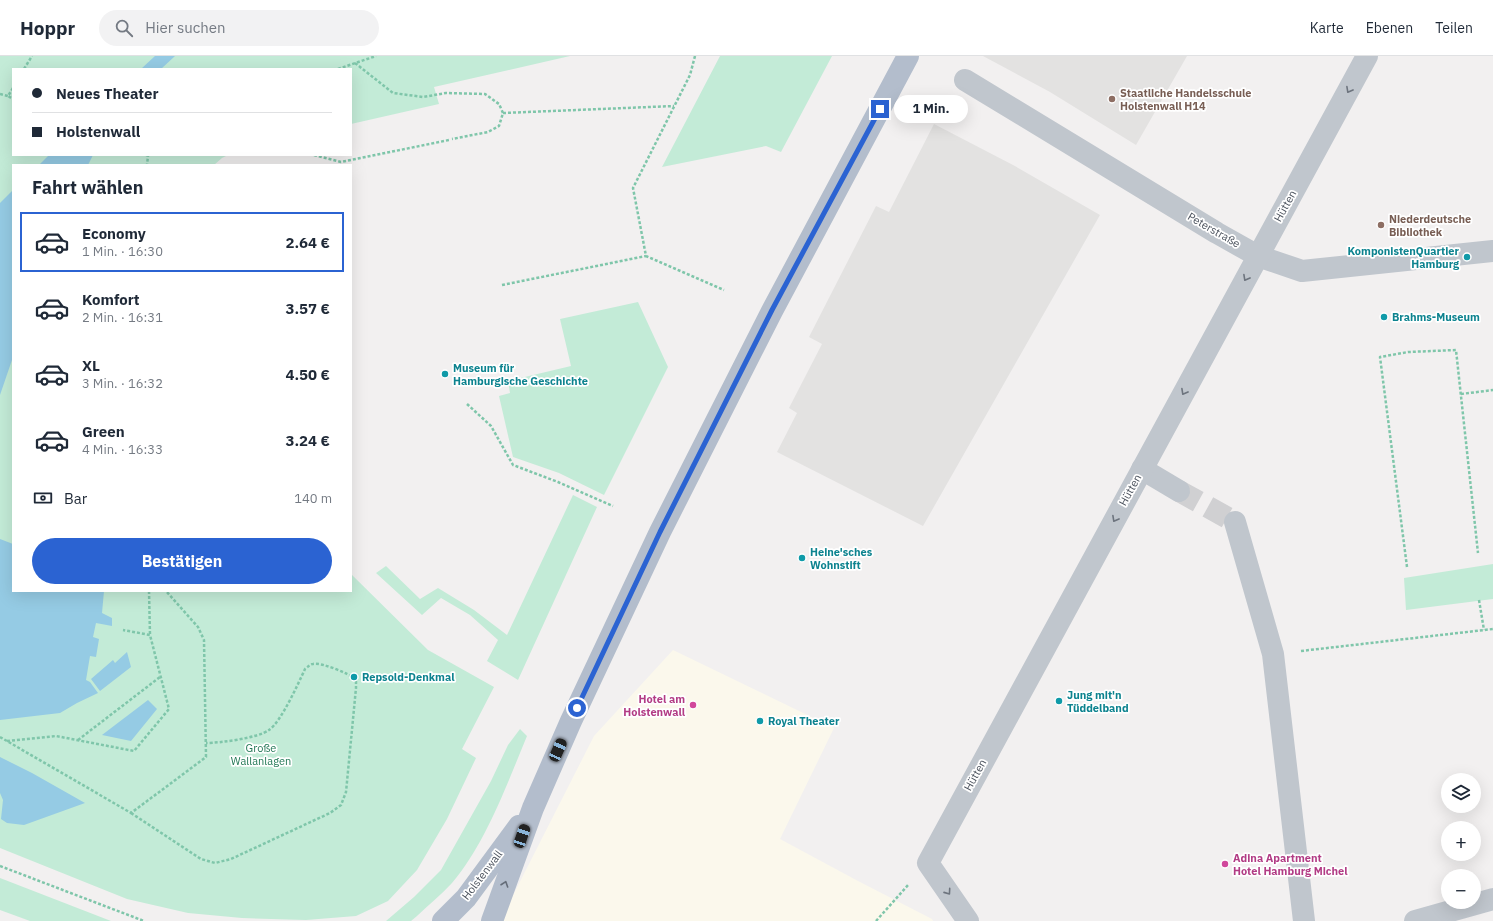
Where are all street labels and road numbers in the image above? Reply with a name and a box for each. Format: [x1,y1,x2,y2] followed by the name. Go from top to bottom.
[1271,188,1299,224] street label: Hütten
[1185,209,1243,251] street label: Peterstraße
[1116,472,1144,508] street label: Hütten
[961,757,989,793] street label: Hütten
[459,847,505,903] street label: Holstenwall

